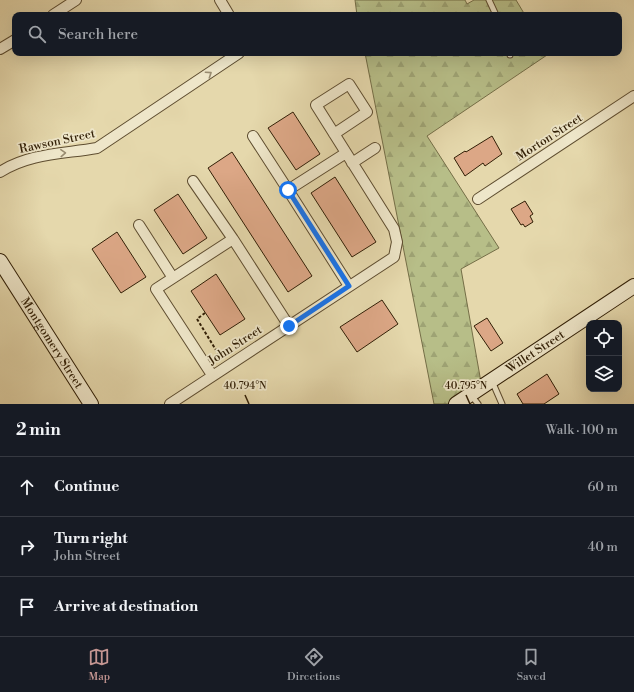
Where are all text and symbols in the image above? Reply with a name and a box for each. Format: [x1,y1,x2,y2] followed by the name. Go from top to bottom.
[12,12,622,56] search box
[26,23,48,45] icon: search
[58,25,138,44] text: Search here
[205,71,212,79] one-way arrow
[513,110,586,164] street label: Morton Street
[18,126,97,157] street label: Rawson Street
[60,149,66,158] one-way arrow
[279,181,297,199] route start
[17,295,87,392] street label: Montgomery Street
[280,317,298,335] route end
[586,320,622,392] map controls
[586,320,622,356] button: locate
[205,322,266,369] street label: John Street
[503,327,568,377] street label: Willet Street
[586,356,622,392] button: layers
[224,380,267,392] text: 40.794°N
[445,380,488,392] text: 40.795°N
[16,419,61,441] text: 2 min
[546,422,618,438] text: Walk · 100 m
[16,476,38,498] icon: ahead
[54,477,119,496] text: Continue
[587,479,618,495] text: 60 m
[54,529,128,548] text: Turn right
[16,536,38,558] icon: right
[588,539,618,555] text: 40 m
[54,548,120,564] text: John Street
[16,596,38,618] icon: arrive
[54,597,198,616] text: Arrive at destination
[88,646,110,684] tab: Map
[287,646,340,684] tab: Directions
[517,646,546,684] tab: Saved

